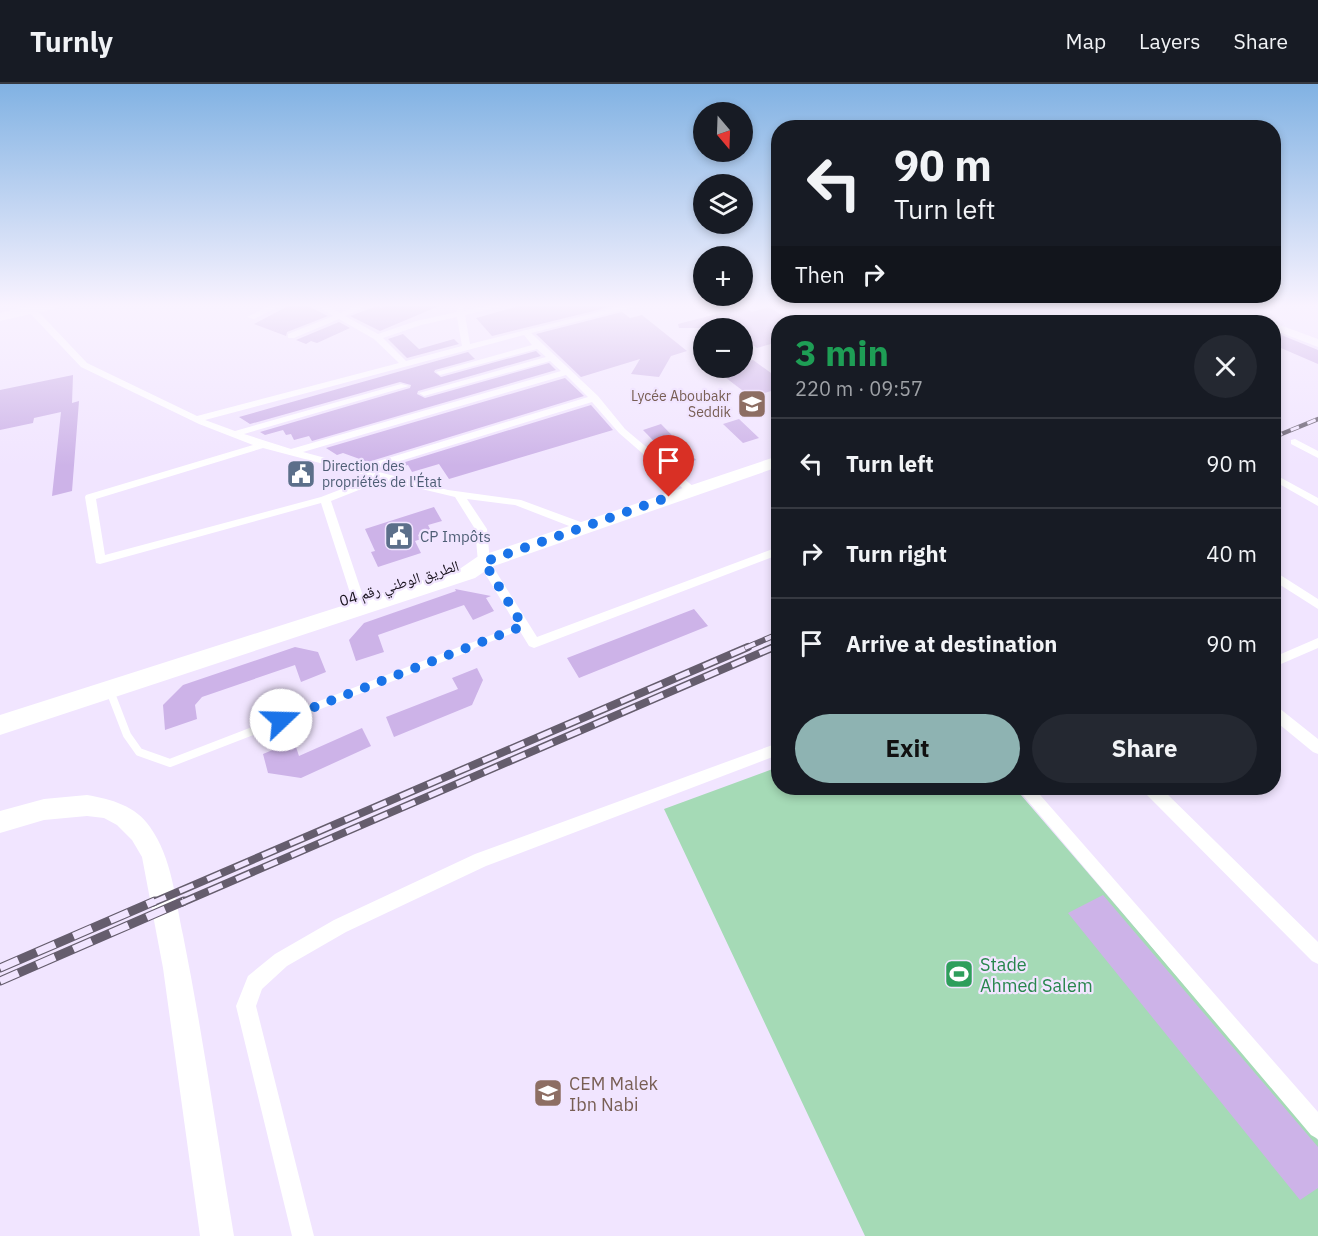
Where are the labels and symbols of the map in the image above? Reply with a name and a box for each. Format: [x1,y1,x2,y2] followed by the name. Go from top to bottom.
[693,102,753,162] north arrow
[631,387,732,421] place label: Lycée Aboubakr Seddik
[736,388,768,420] school or university icon: Lycée Aboubakr Seddik
[643,435,694,497] pin
[322,457,442,491] place label: Direction des propriétés de l'État
[285,458,317,490] public building icon: Direction des propriétés de l'État
[383,520,415,552] public building icon: CP Impôts
[420,527,491,546] place label: CP Impôts
[337,556,462,613] street label: الطريق الوطني رقم 04
[249,688,313,752] position arrow
[980,953,1093,997] place label: Stade Ahmed Salem
[943,958,975,990] sports icon: Stade Ahmed Salem
[569,1072,659,1116] place label: CEM Malek Ibn Nabi
[532,1077,564,1109] school or university icon: CEM Malek Ibn Nabi

